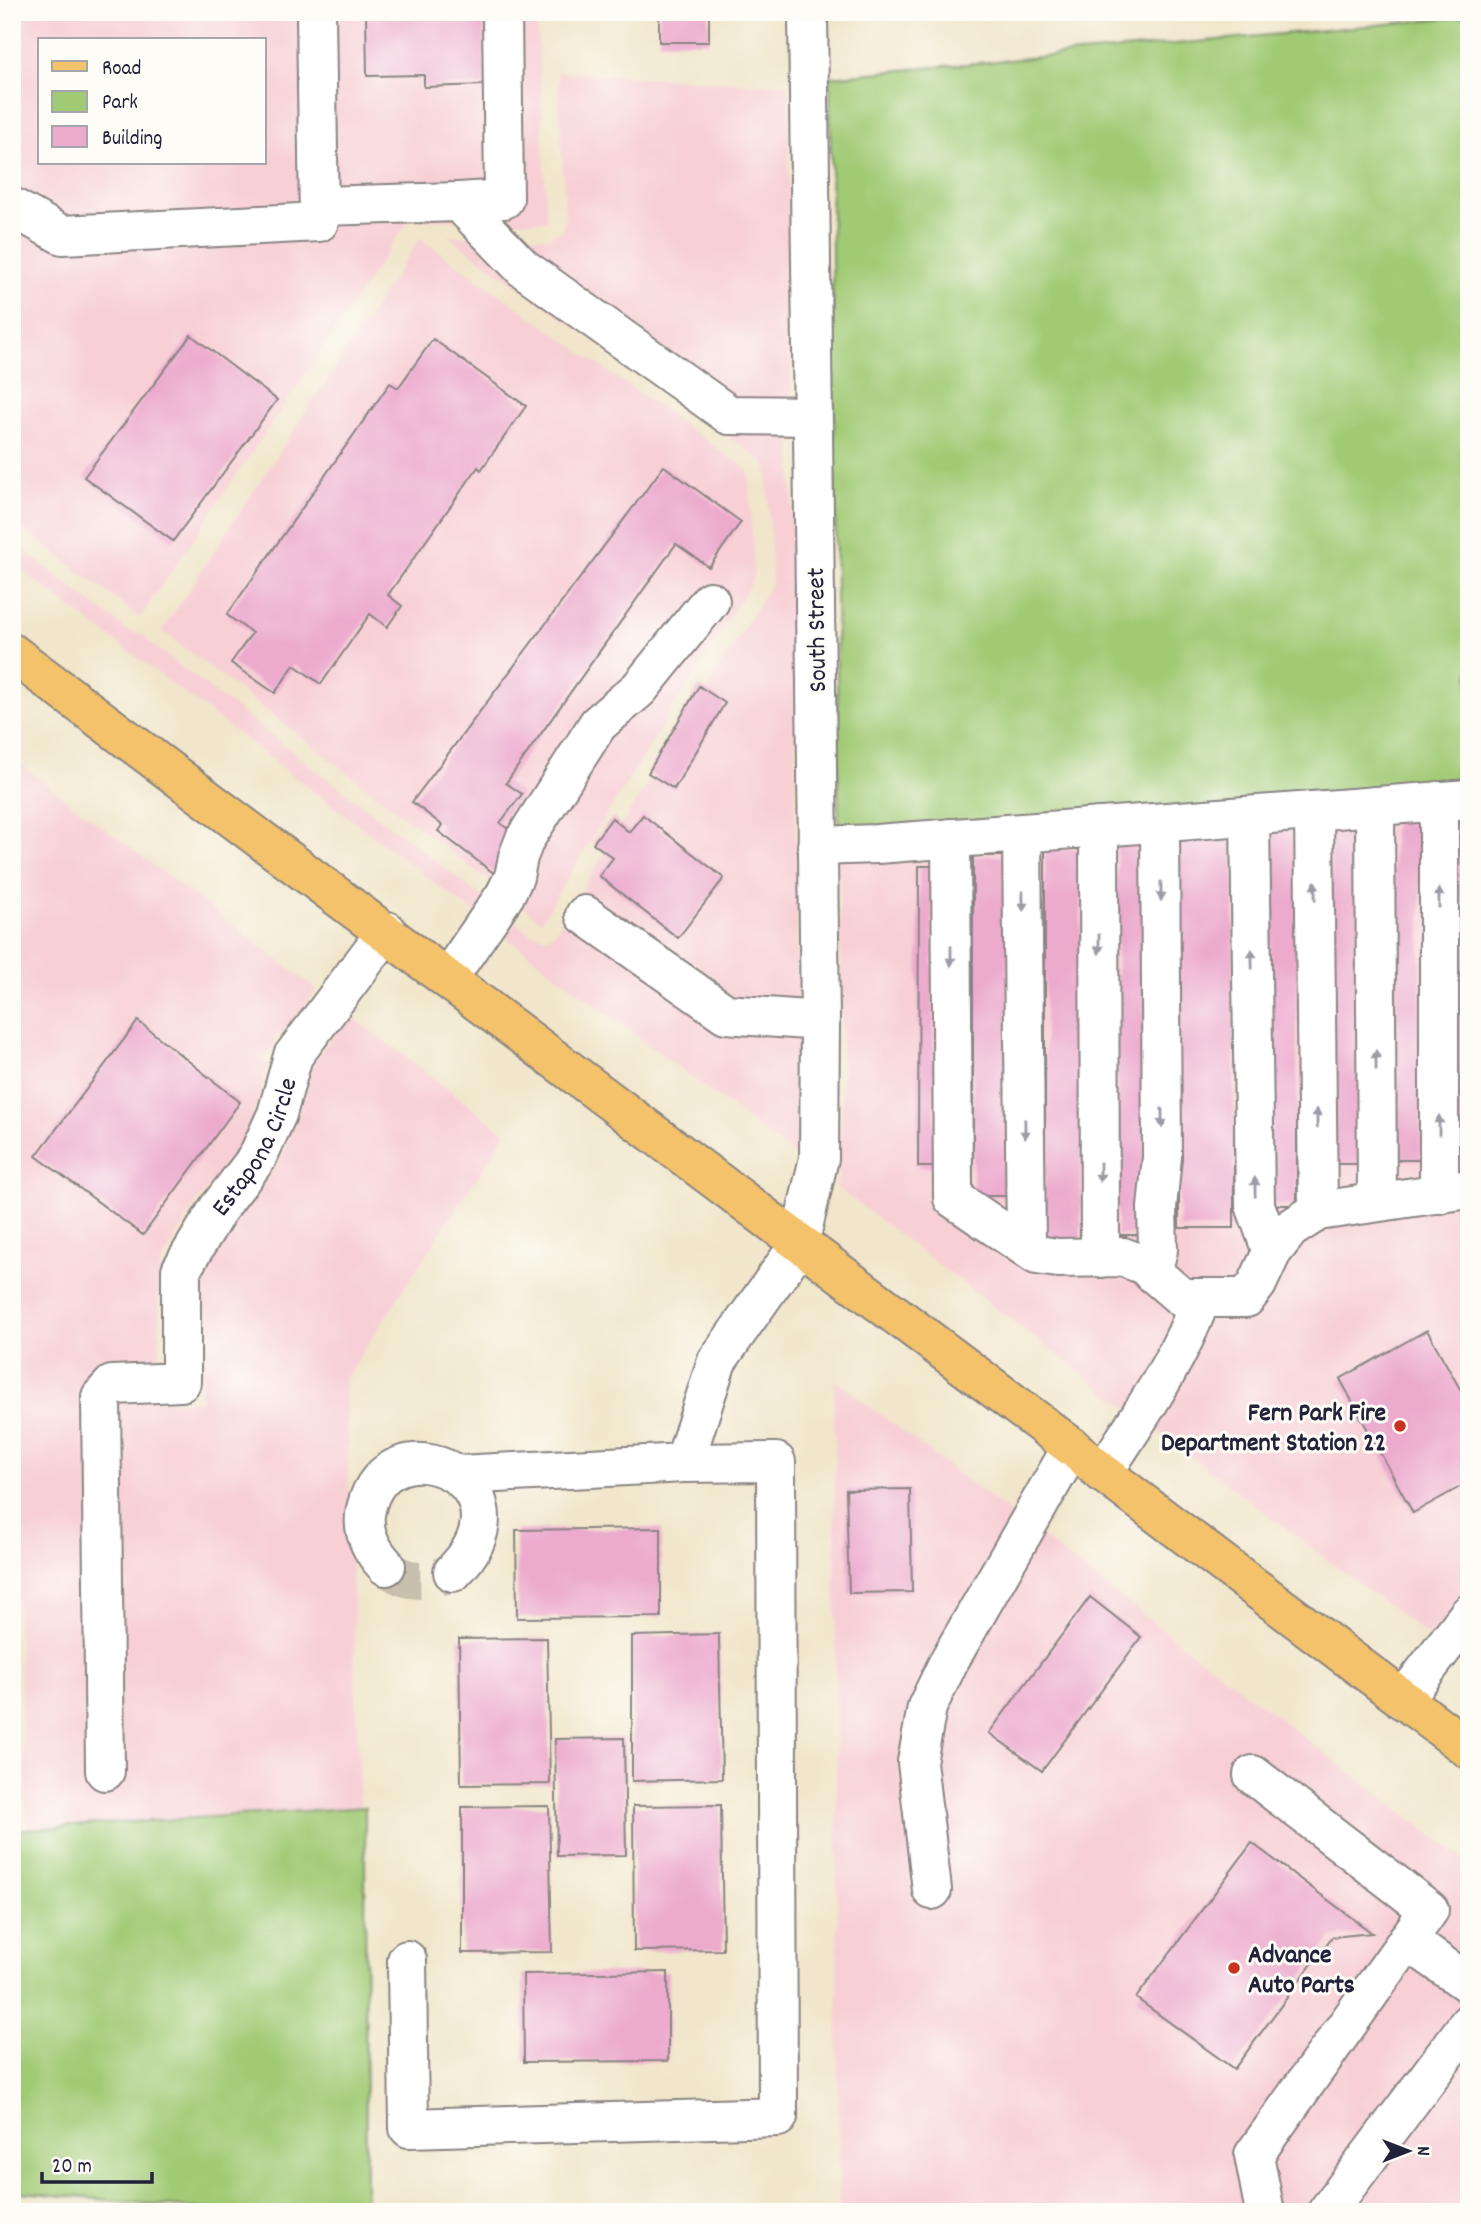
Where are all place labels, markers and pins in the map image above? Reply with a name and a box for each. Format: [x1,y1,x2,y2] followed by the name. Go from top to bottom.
[1161,1396,1386,1463] place label: Fern Park Fire Department Station 22
[1392,1418,1408,1434] marker: Fern Park Fire Department Station 22
[1248,1938,1355,2005] place label: Advance Auto Parts
[1226,1960,1242,1976] marker: Advance Auto Parts

